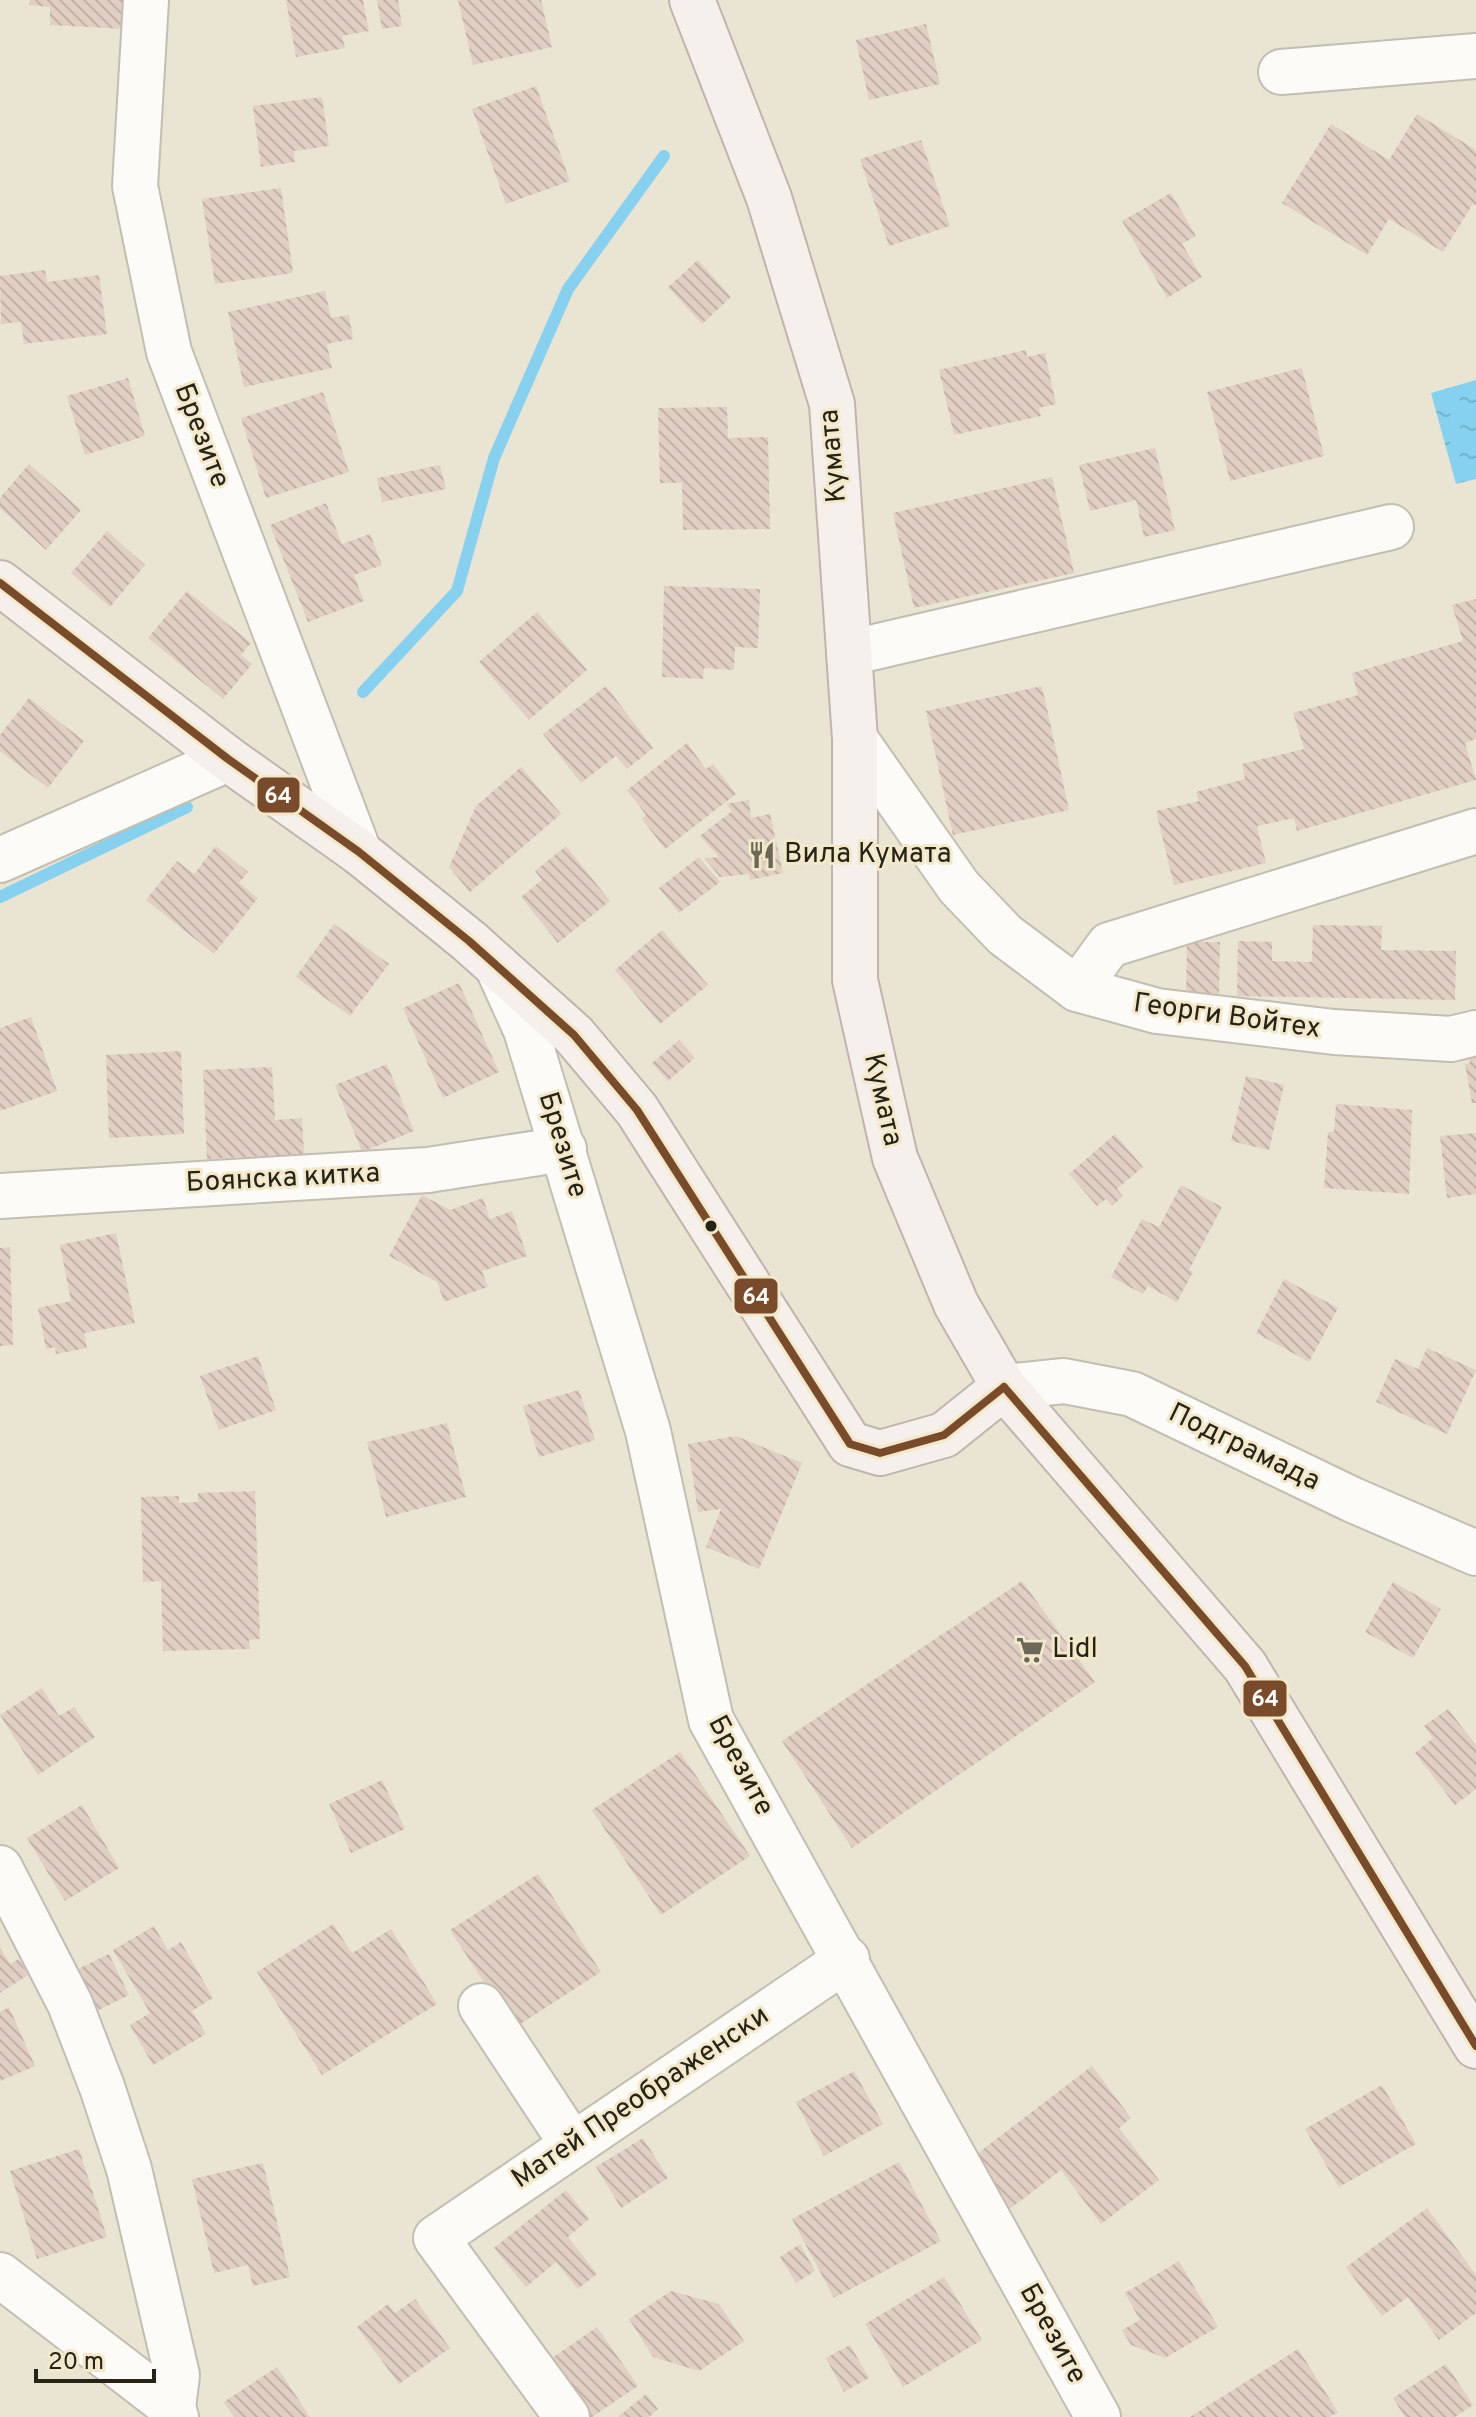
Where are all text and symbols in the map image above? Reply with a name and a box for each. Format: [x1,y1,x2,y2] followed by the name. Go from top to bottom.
[165,379,237,493] street label: Брезите
[812,408,856,504] street label: Кумата
[256,776,301,814] line badge: 64
[264,784,292,811] text: 64
[784,837,951,873] place label: Вила Кумата
[747,840,777,870] restaurant icon: Вила Кумата
[1131,986,1323,1048] street label: Георги Войтех
[854,1050,910,1150] street label: Кумата
[529,1088,595,1202] street label: Брезите
[185,1156,381,1202] street label: Боянска китка
[703,1218,719,1234] unlabelled marker
[733,1277,779,1315] line badge: 64
[742,1285,770,1312] text: 64
[1162,1396,1326,1500] street label: Подграмада
[1052,1632,1098,1668] place label: Lidl
[1015,1635,1045,1665] supermarket icon: Lidl
[1242,1679,1288,1718] line badge: 64
[1251,1687,1279,1714] text: 64
[699,1709,781,1823] street label: Брезите
[505,1998,777,2198] street label: Матей Преображенски
[1010,2278,1094,2390] street label: Брезите
[36,2333,154,2383] scale bar
[48,2348,104,2378] text: 20 m

